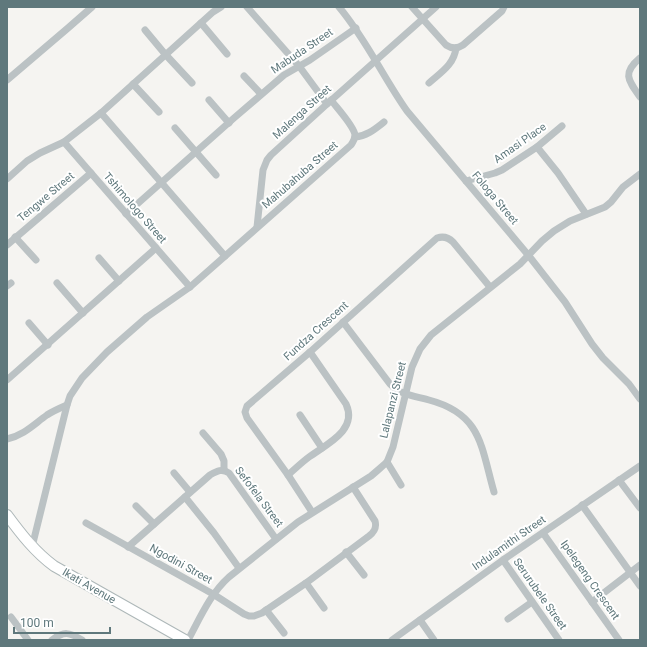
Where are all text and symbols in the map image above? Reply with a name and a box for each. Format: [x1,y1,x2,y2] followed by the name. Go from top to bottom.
[269,25,336,76] street label: Mabuda Street
[270,82,334,142] street label: Malenga Street
[491,120,549,166] street label: Amasi Place
[260,138,341,211] street label: Mahubahuba Street
[15,169,77,224] street label: Tengwe Street
[469,169,521,227] street label: Fologa Street
[101,170,169,246] street label: Tshimologo Street
[281,298,351,363] street label: Fundza Crescent
[377,360,409,440] street label: Lalapanzi Street
[232,464,286,530] street label: Sefofela Street
[470,513,548,573] street label: Indulamithi Street
[558,538,623,623] street label: Ipelegeng Crescent
[147,541,215,587] street label: Ngodini Street
[511,556,570,633] street label: Serurubele Street
[60,565,118,607] street label: Ikati Avenue
[14,609,110,635] scale bar
[20,616,54,630] text: 100 m

